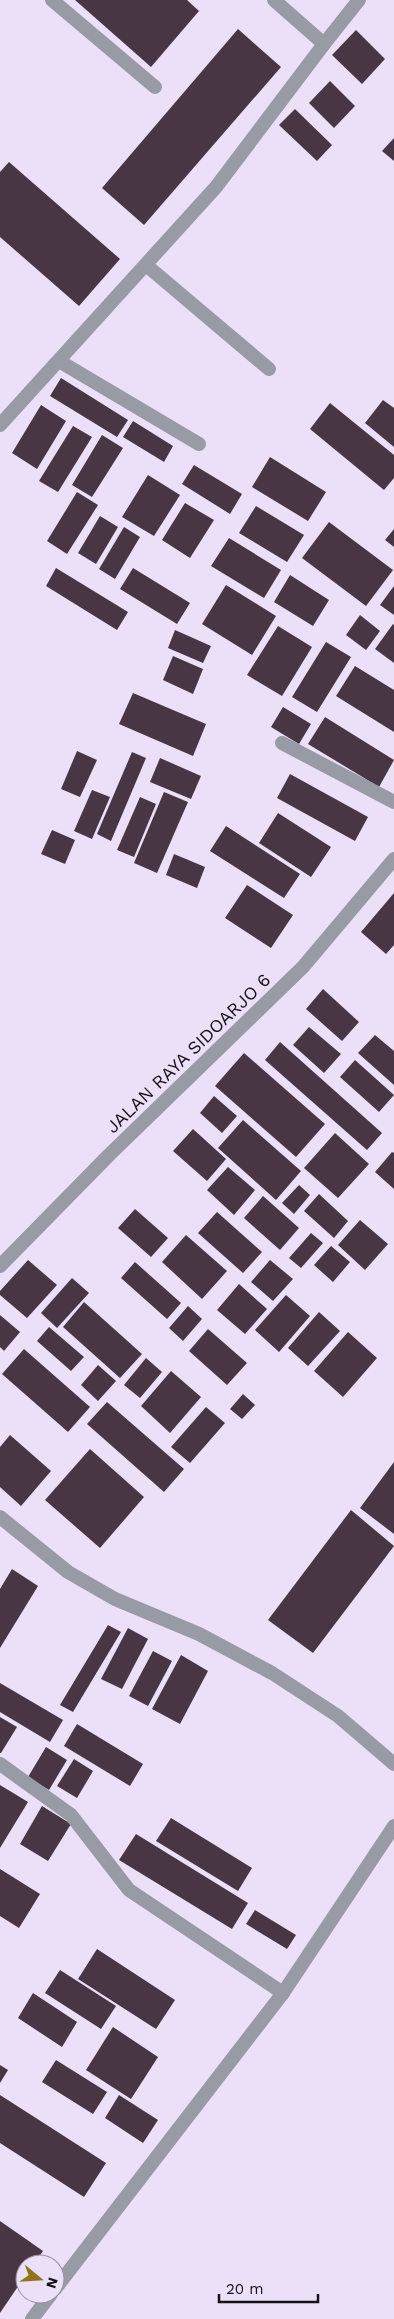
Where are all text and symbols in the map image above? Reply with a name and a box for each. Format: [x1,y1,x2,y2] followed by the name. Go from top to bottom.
[101,969,275,1137] street label: JALAN RAYA SIDOARJO 6
[15,2254,65,2304] north arrow
[219,2272,318,2304] scale bar
[43,2276,62,2290] text: N
[226,2280,264,2298] text: 20 m

